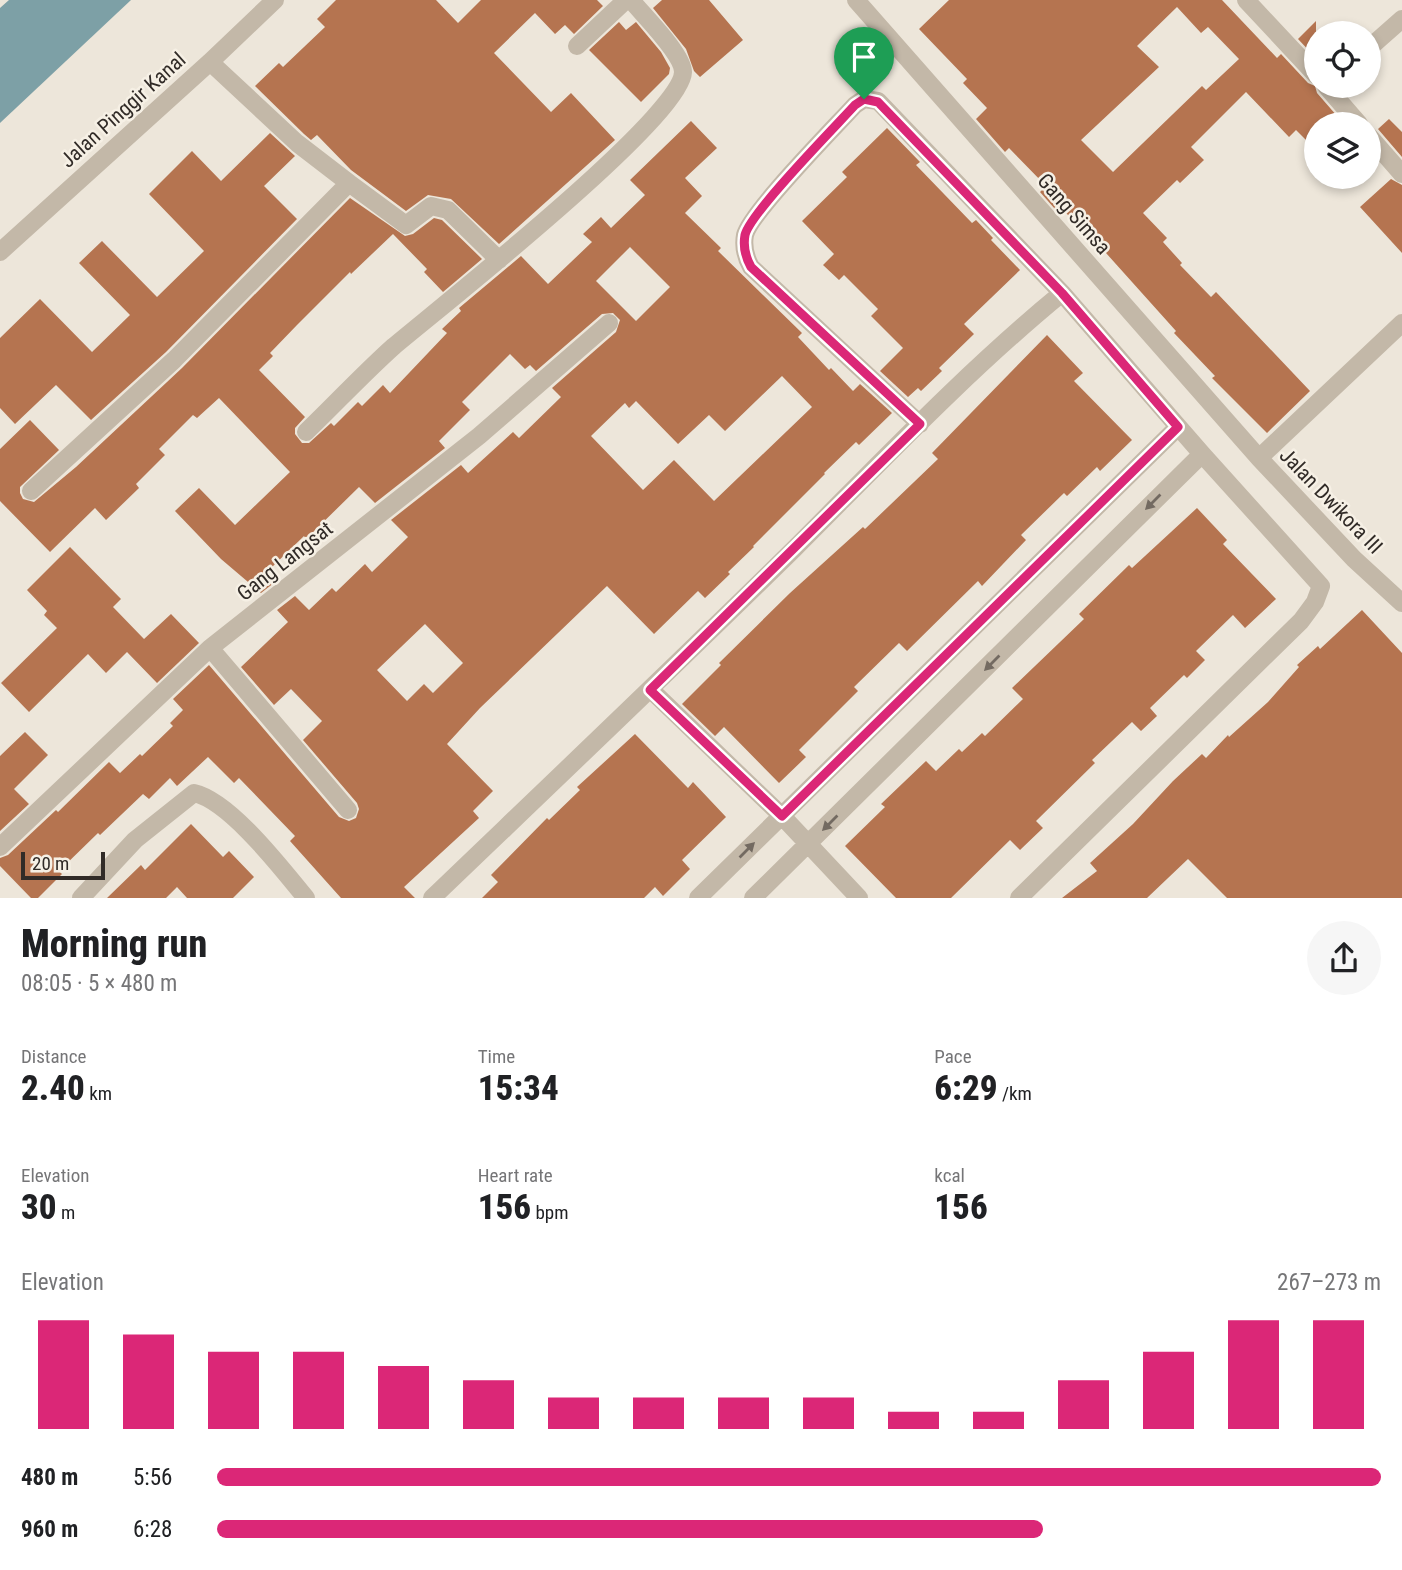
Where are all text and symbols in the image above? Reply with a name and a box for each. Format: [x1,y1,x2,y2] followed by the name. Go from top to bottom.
[1304,21,1381,189] map controls
[1304,21,1381,98] button: locate
[834,27,894,99] pin
[845,38,883,76] icon: arrive
[56,48,190,172] street label: Jalan Pinggir Kanal
[1304,112,1381,189] button: layers
[1032,169,1116,259] street label: Gang Simsa
[1275,443,1387,559] street label: Jalan Dwikora III
[1145,494,1162,511] one-way arrow
[233,516,337,606] street label: Gang Langsat
[984,654,1001,670] one-way arrow
[822,814,839,831] one-way arrow
[738,842,755,859] one-way arrow
[21,849,105,881] scale bar
[32,852,69,875] text: 20 m
[1307,921,1381,995] button: share
[21,922,207,966] text: Morning run
[21,970,177,997] text: 08:05 · 5 × 480 m
[21,1045,86,1068] text: Distance
[478,1045,515,1068] text: Time
[934,1045,972,1068] text: Pace
[21,1068,85,1109] text: 2.40
[478,1068,559,1109] text: 15:34
[934,1068,998,1109] text: 6:29
[85,1082,112,1105] text: km
[998,1082,1032,1105] text: /km
[21,1164,89,1187] text: Elevation
[478,1164,553,1187] text: Heart rate
[934,1164,965,1187] text: kcal
[21,1187,57,1228] text: 30
[478,1187,531,1228] text: 156
[934,1187,988,1228] text: 156
[57,1201,75,1224] text: m
[531,1201,568,1224] text: bpm
[21,1269,104,1296] text: Elevation
[1277,1269,1381,1296] text: 267–273 m
[21,1464,78,1491] text: 480 m
[133,1464,172,1491] text: 5:56
[21,1516,78,1543] text: 960 m
[133,1516,172,1543] text: 6:28

